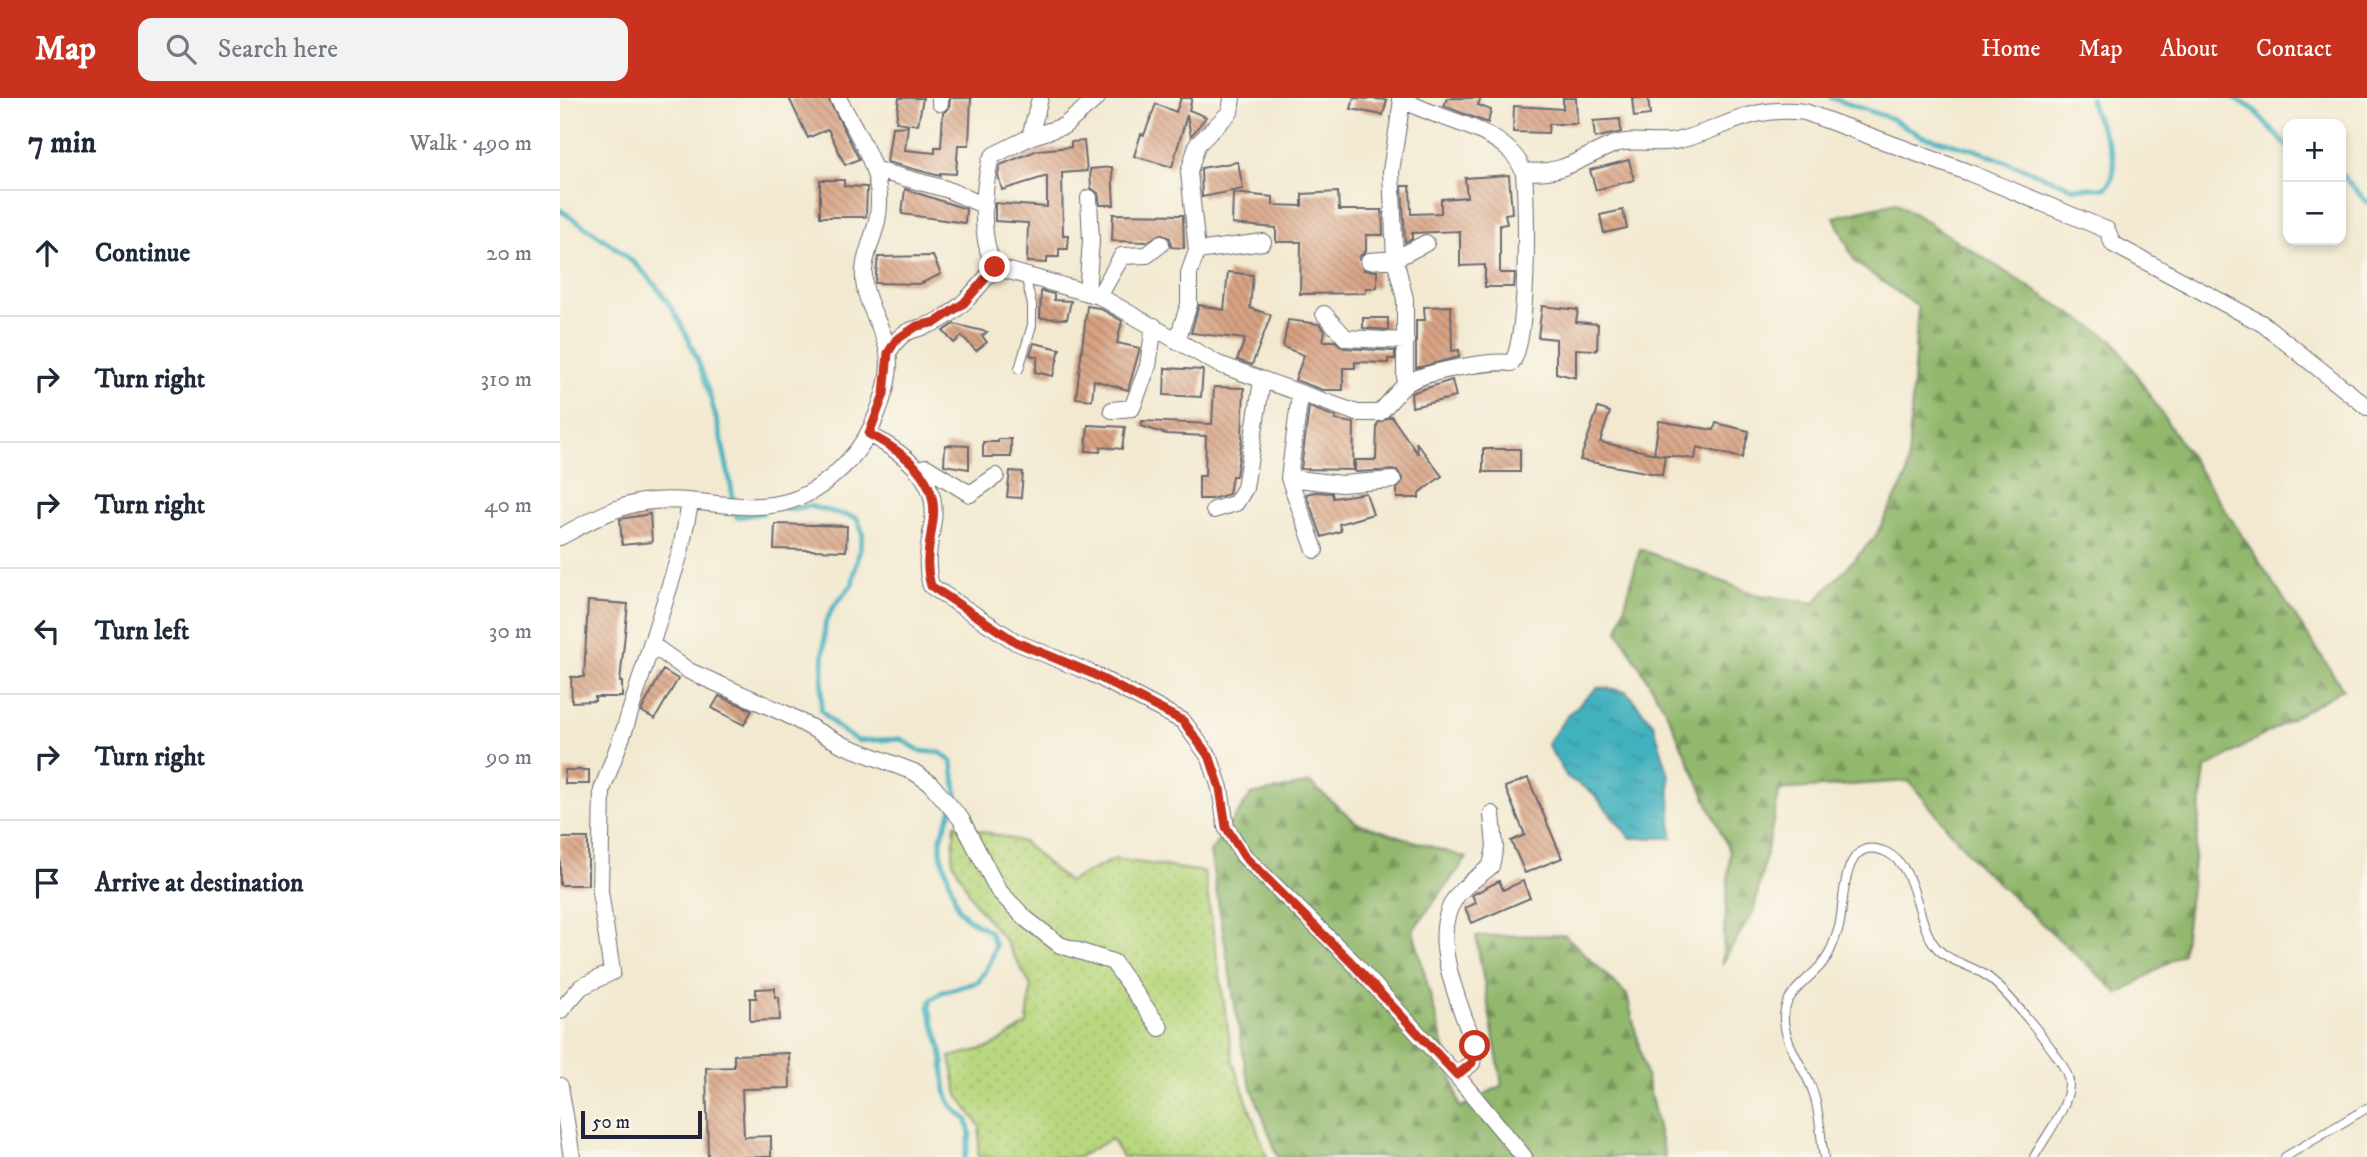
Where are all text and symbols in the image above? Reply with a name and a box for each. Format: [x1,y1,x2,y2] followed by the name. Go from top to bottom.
[138,18,628,81] search box
[35,29,96,70] text: Map
[162,30,200,68] icon: search
[218,33,338,66] text: Search here
[1981,34,2040,64] text: Home
[2078,34,2123,64] text: Map
[2161,34,2218,64] text: About
[2256,34,2332,64] text: Contact
[2283,119,2346,245] map controls
[2283,119,2346,182] button: +
[28,125,96,162] text: 7 min
[410,129,532,158] text: Walk · 490 m
[2283,182,2346,245] button: −
[28,234,66,272] icon: ahead
[95,237,190,270] text: Continue
[486,239,532,268] text: 20 m
[979,251,1010,282] route end
[28,360,66,398] icon: right
[95,363,205,396] text: Turn right
[480,365,532,394] text: 310 m
[28,486,66,524] icon: right
[95,489,205,522] text: Turn right
[484,491,532,520] text: 40 m
[28,612,66,650] icon: left
[95,615,189,648] text: Turn left
[489,617,532,646] text: 30 m
[28,738,66,776] icon: right
[95,741,205,774] text: Turn right
[486,743,532,772] text: 90 m
[28,864,66,902] icon: arrive
[95,867,304,900] text: Arrive at destination
[1459,1030,1490,1061] route start
[581,1108,702,1140] scale bar
[592,1111,630,1134] text: 50 m

